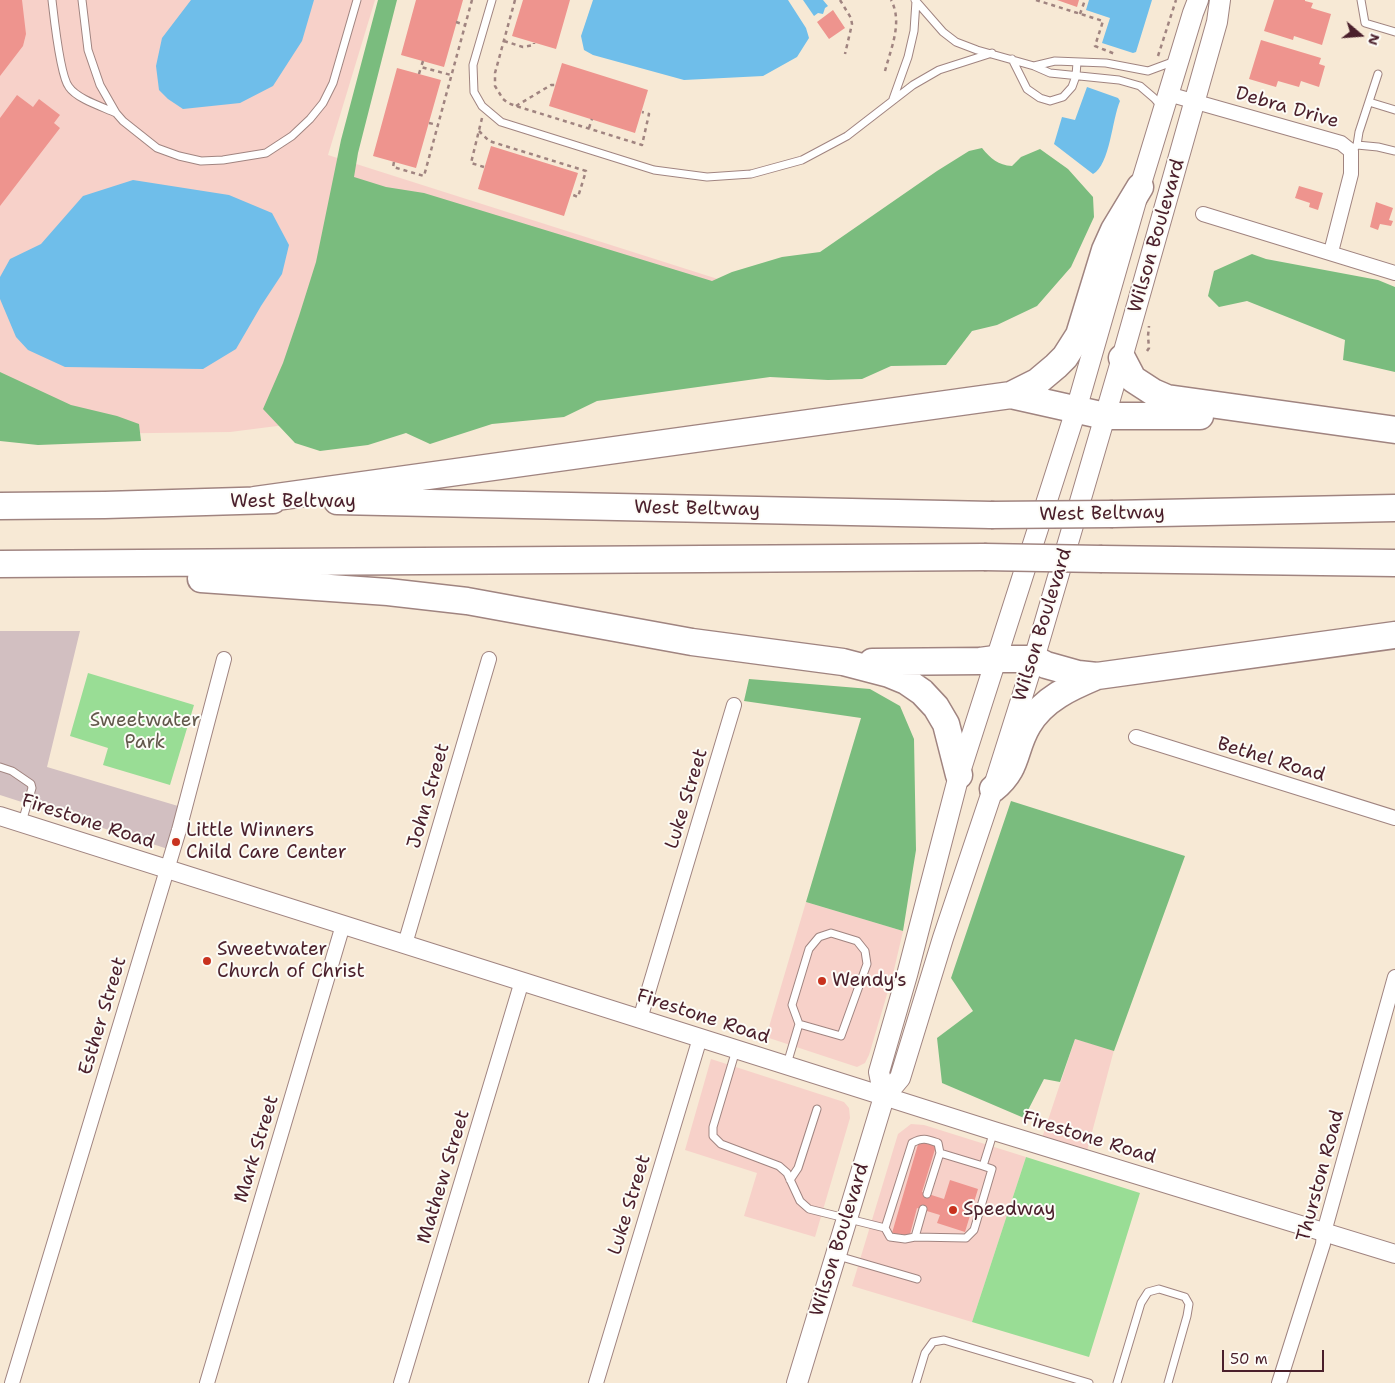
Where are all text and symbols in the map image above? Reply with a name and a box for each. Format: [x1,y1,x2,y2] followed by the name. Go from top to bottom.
[1335,10,1385,60] north arrow
[1364,32,1385,48] text: N
[1233,82,1341,134] street label: Debra Drive
[1124,156,1190,316] street label: Wilson Boulevard
[230,491,356,513] street label: West Beltway
[634,497,760,521] street label: West Beltway
[1039,502,1165,526] street label: West Beltway
[1009,546,1077,704] street label: Wilson Boulevard
[90,710,200,754] park label: Sweetwater Park
[1214,733,1328,787] street label: Bethel Road
[403,741,455,851] street label: John Street
[661,746,713,852] street label: Luke Street
[19,790,157,854] street label: Firestone Road
[186,820,347,864] place label: Little Winners Child Care Center
[170,836,182,848] marker: Little Winners Child Care Center
[217,939,365,983] place label: Sweetwater Church of Christ
[74,954,132,1078] street label: Esther Street
[201,955,213,967] marker: Sweetwater Church of Christ
[832,970,907,992] place label: Wendy's
[816,975,828,987] marker: Wendy's
[634,985,772,1049] street label: Firestone Road
[230,1092,284,1206] street label: Mark Street
[413,1107,475,1247] street label: Mathew Street
[1019,1107,1159,1169] street label: Firestone Road
[1292,1108,1350,1244] street label: Thurston Road
[604,1152,656,1258] street label: Luke Street
[806,1161,874,1319] street label: Wilson Boulevard
[963,1199,1056,1221] place label: Speedway
[947,1204,959,1216] marker: Speedway
[1225,1340,1328,1372] scale bar
[1230,1349,1268,1369] text: 50 m

